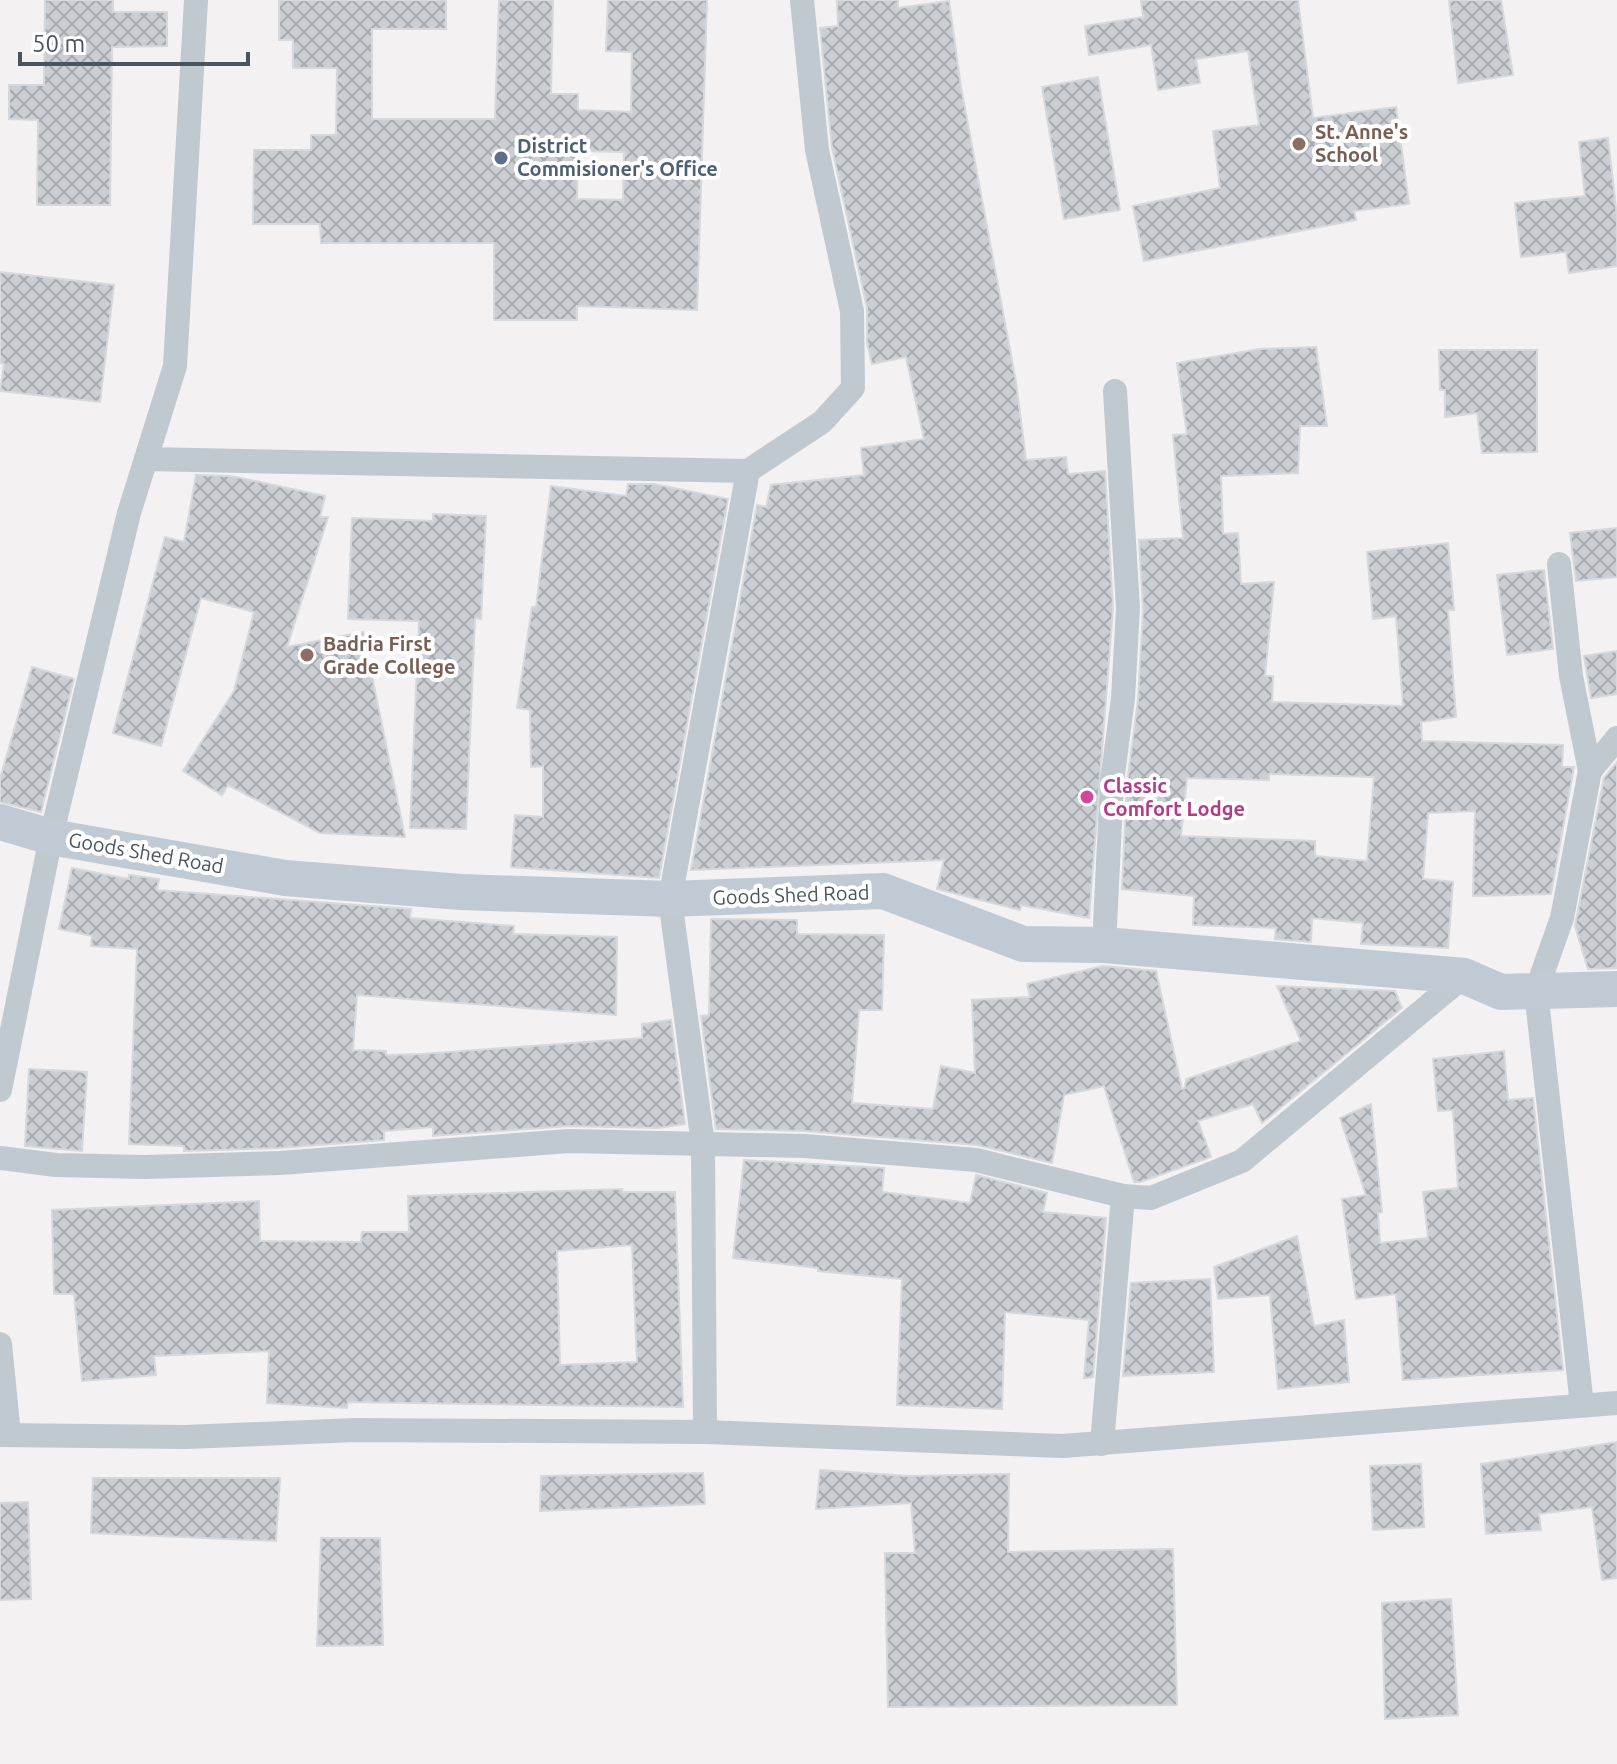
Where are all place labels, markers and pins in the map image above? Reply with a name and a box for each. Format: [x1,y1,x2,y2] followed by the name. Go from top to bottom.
[1315,120,1408,166] place label: St. Anne's School
[517,134,718,180] place label: District Commisioner's Office
[1290,135,1308,153] marker: St. Anne's School
[492,149,510,167] marker: District Commisioner's Office
[323,632,456,678] place label: Badria First Grade College
[298,646,316,664] marker: Badria First Grade College
[1103,774,1245,820] place label: Classic Comfort Lodge
[1078,788,1096,806] marker: Classic Comfort Lodge

